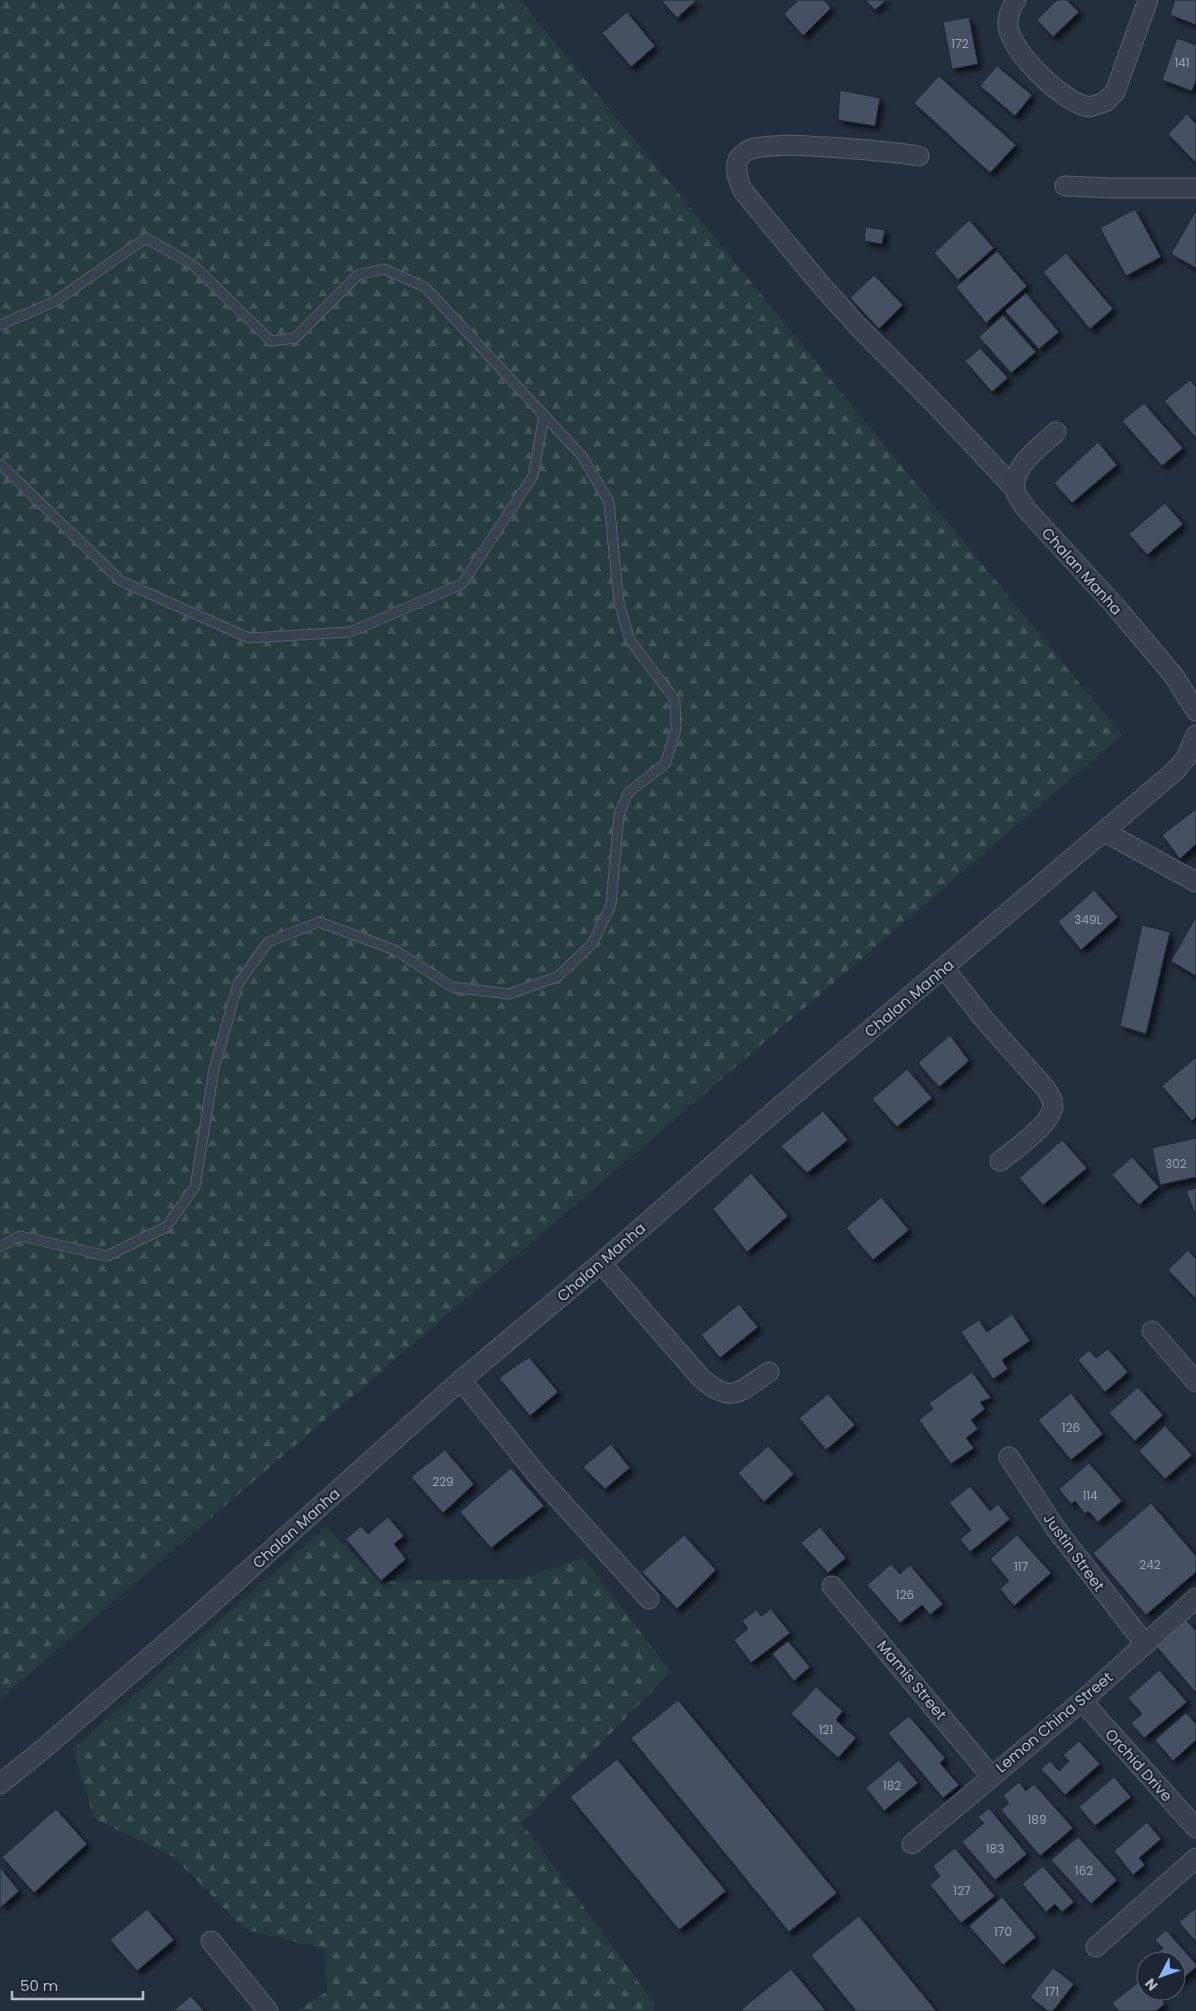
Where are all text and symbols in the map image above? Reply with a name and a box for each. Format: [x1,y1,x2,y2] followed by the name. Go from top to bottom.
[951,35,969,52] house number: 172
[1174,54,1190,71] house number: 141
[1037,523,1127,619] street label: Chalan Manha
[1074,911,1102,928] house number: 349L
[860,954,958,1042] street label: Chalan Manha
[1165,1155,1187,1172] house number: 302
[552,1218,650,1306] street label: Chalan Manha
[1062,1419,1080,1436] house number: 126
[432,1473,454,1490] house number: 229
[248,1483,344,1573] street label: Chalan Manha
[1082,1487,1098,1504] house number: 114
[1038,1509,1110,1595] street label: Justin Street
[1139,1556,1161,1573] house number: 242
[1014,1558,1029,1575] house number: 117
[896,1586,914,1603] house number: 126
[872,1636,952,1724] street label: Mamis Street
[991,1667,1117,1777] street label: Lemon China Street
[819,1721,833,1738] house number: 121
[1101,1724,1177,1806] street label: Orchid Drive
[883,1777,901,1794] house number: 182
[1028,1811,1046,1828] house number: 189
[986,1840,1004,1857] house number: 183
[1075,1862,1093,1879] house number: 162
[953,1882,971,1899] house number: 127
[994,1923,1012,1940] house number: 170
[1136,1951,1186,2001] north arrow
[12,1968,144,2000] scale bar
[1140,1974,1162,1995] text: N
[20,1975,58,1996] text: 50 m
[1045,1983,1059,2000] house number: 171

